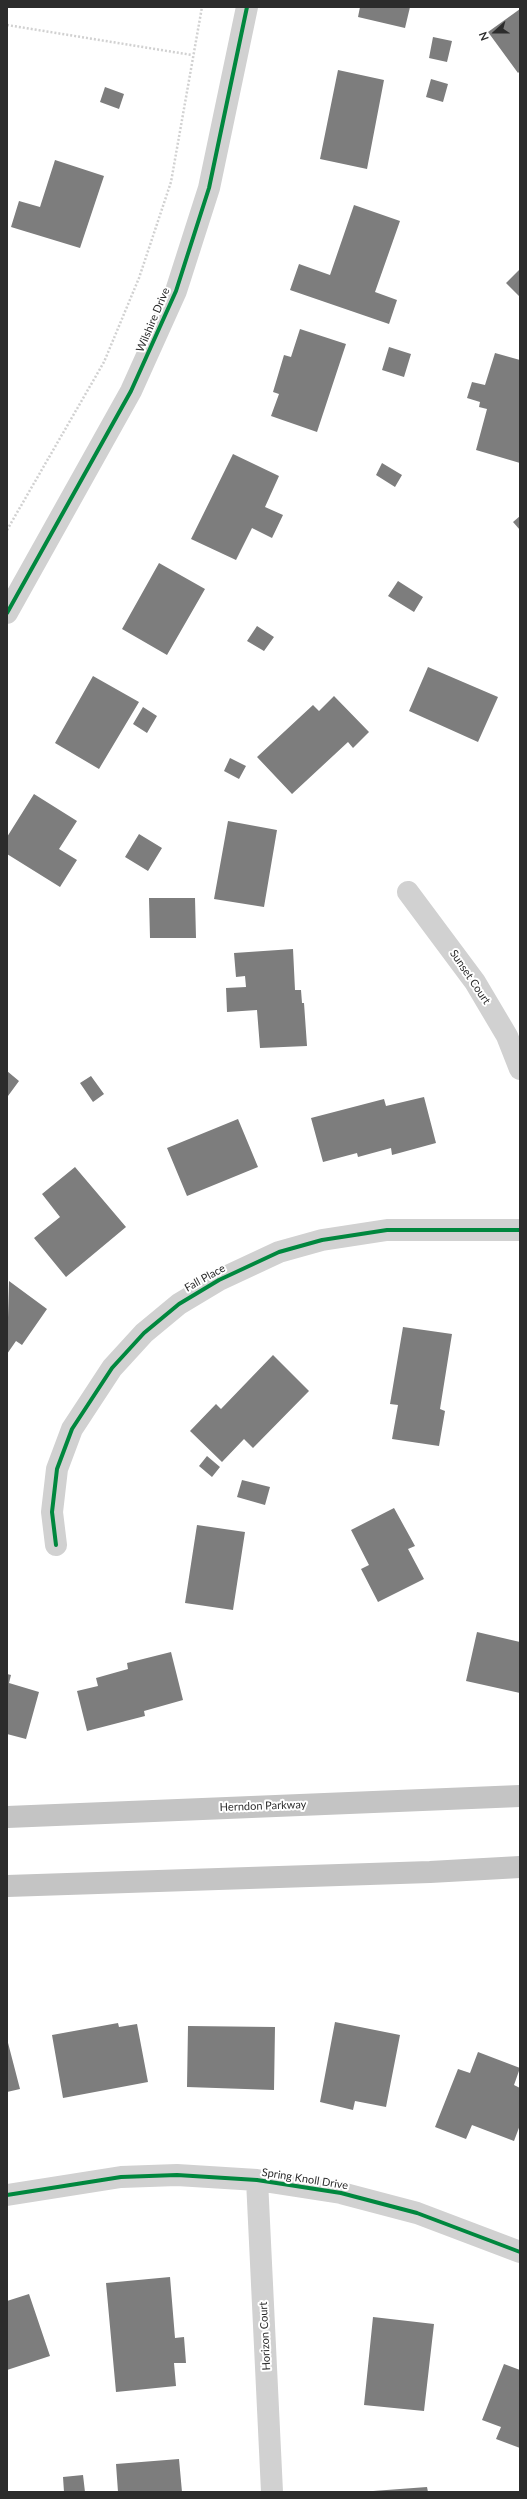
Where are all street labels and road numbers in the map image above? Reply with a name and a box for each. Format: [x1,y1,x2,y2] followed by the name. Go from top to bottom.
[133,286,173,354] street label: Wilshire Drive
[447,947,493,1007] street label: Sunset Court
[182,1261,228,1295] street label: Fall Place
[219,1798,307,1814] street label: Herndon Parkway
[261,2166,349,2192] street label: Spring Knoll Drive
[257,2301,273,2371] street label: Horizon Court

